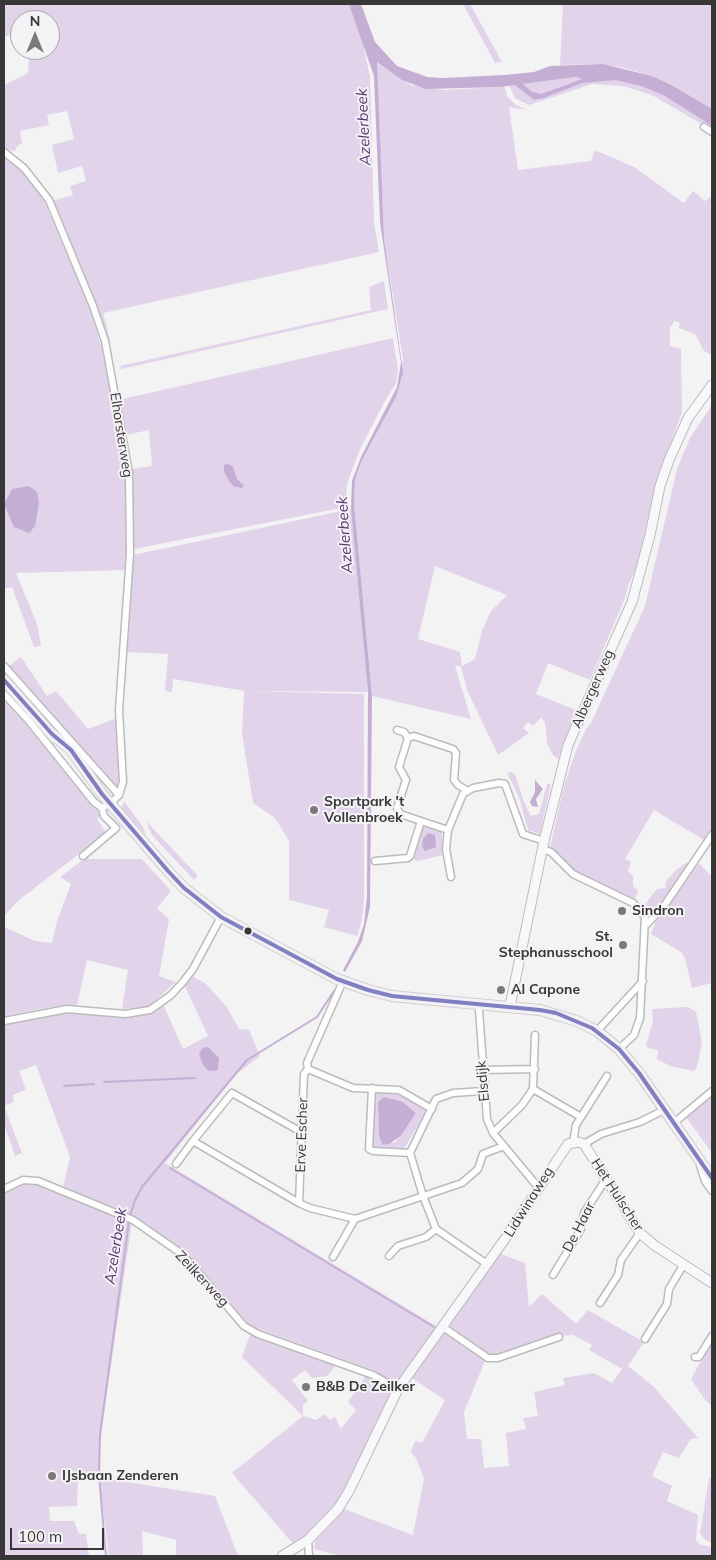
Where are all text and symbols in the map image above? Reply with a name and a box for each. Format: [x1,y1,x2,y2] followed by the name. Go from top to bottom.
[10,10,60,60] north arrow
[30,12,40,30] text: N
[353,88,375,166] water label: Azelerbeek
[106,391,136,479] street label: Elhorsterweg
[333,496,357,574] water label: Azelerbeek
[568,647,618,731] street label: Albergerweg
[324,794,404,826] place label: Sportpark 't Vollenbroek
[308,804,320,816] marker: Sportpark 't Vollenbroek
[632,903,684,919] place label: Sindron
[616,905,628,917] marker: Sindron
[243,926,253,936] unlabelled marker
[499,929,613,962] place label: St. Stephanusschool
[617,939,629,951] marker: St. Stephanusschool
[511,982,580,998] place label: Al Capone
[495,984,507,996] marker: Al Capone
[473,1060,493,1102] street label: Elsdijk
[292,1097,312,1173] street label: Erve Escher
[587,1155,647,1235] street label: Het Hulscher
[501,1164,557,1240] street label: Lidwinaweg
[559,1199,599,1255] street label: De Haar
[101,1207,131,1285] water label: Azelerbeek
[172,1247,232,1311] street label: Zeilkerweg
[316,1379,415,1395] place label: B&B De Zeilker
[300,1381,312,1393] marker: B&B De Zeilker
[62,1468,179,1484] place label: IJsbaan Zenderen
[46,1470,58,1482] marker: IJsbaan Zenderen
[12,1518,106,1550] scale bar
[18,1527,62,1546] text: 100 m

